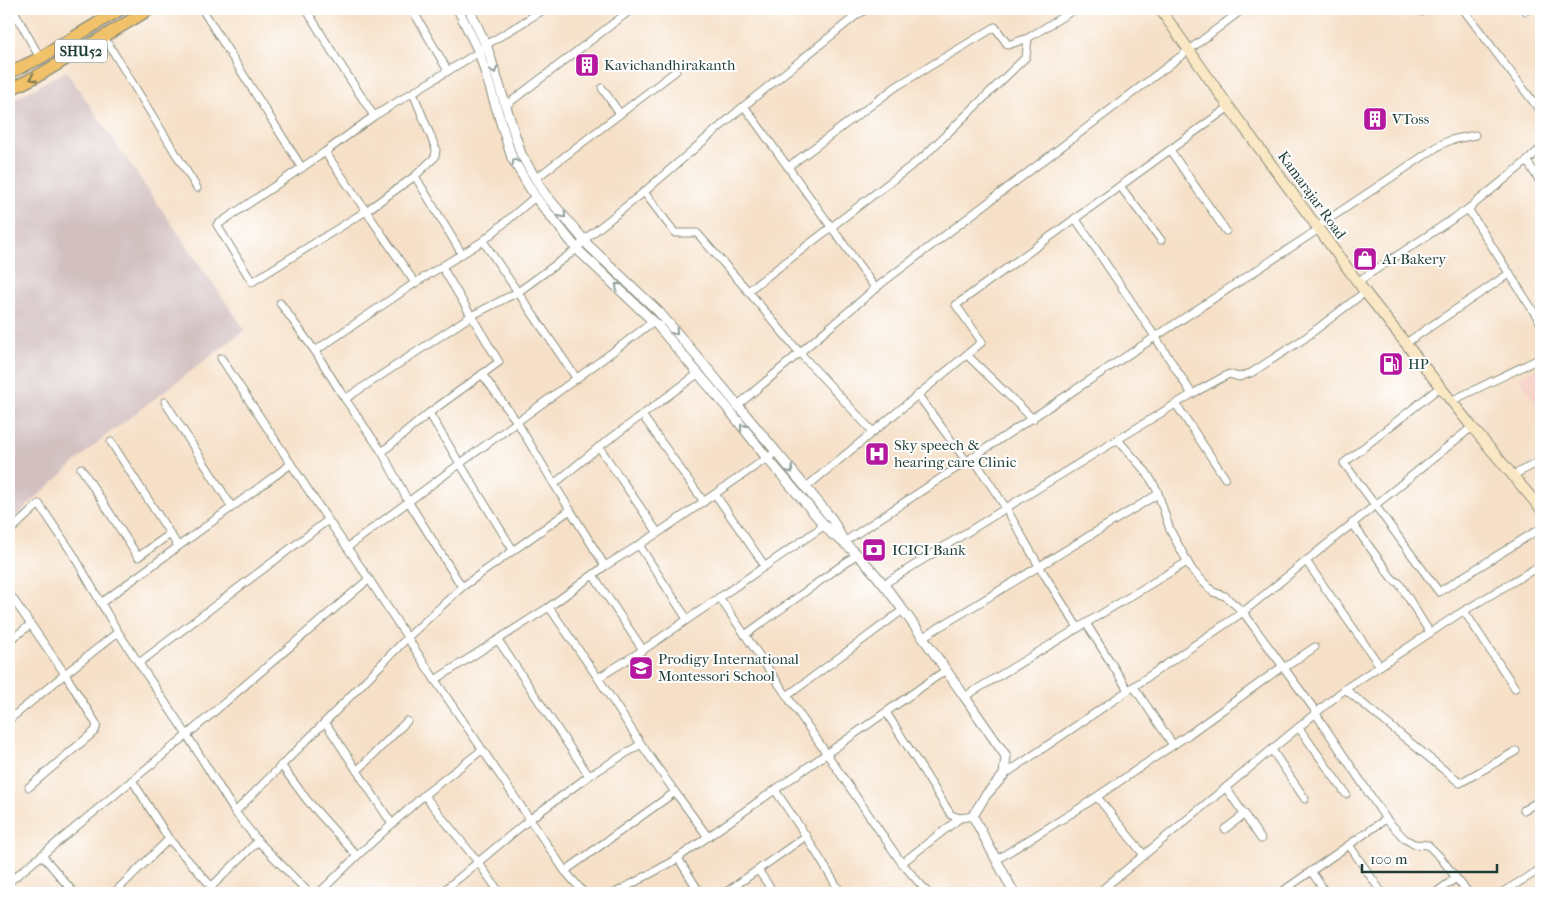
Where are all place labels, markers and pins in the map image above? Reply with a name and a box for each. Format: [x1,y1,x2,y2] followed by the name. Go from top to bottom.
[574,52,600,78] building icon: Kavichandhirakanth
[604,56,736,74] place label: Kavichandhirakanth
[1362,106,1388,132] building icon: VToss
[1391,110,1430,128] place label: VToss
[1352,246,1378,272] shop icon: A1 Bakery
[1381,250,1447,268] place label: A1 Bakery
[1378,351,1404,377] fuel station icon: HP
[1408,355,1429,373] place label: HP
[894,436,1017,471] place label: Sky speech & hearing care Clinic
[864,441,890,467] hospital icon: Sky speech & hearing care Clinic
[861,537,887,563] bank icon: ICICI Bank
[892,541,966,559] place label: ICICI Bank
[658,650,799,685] place label: Prodigy International Montessori School
[628,655,654,681] school or university icon: Prodigy International Montessori School

